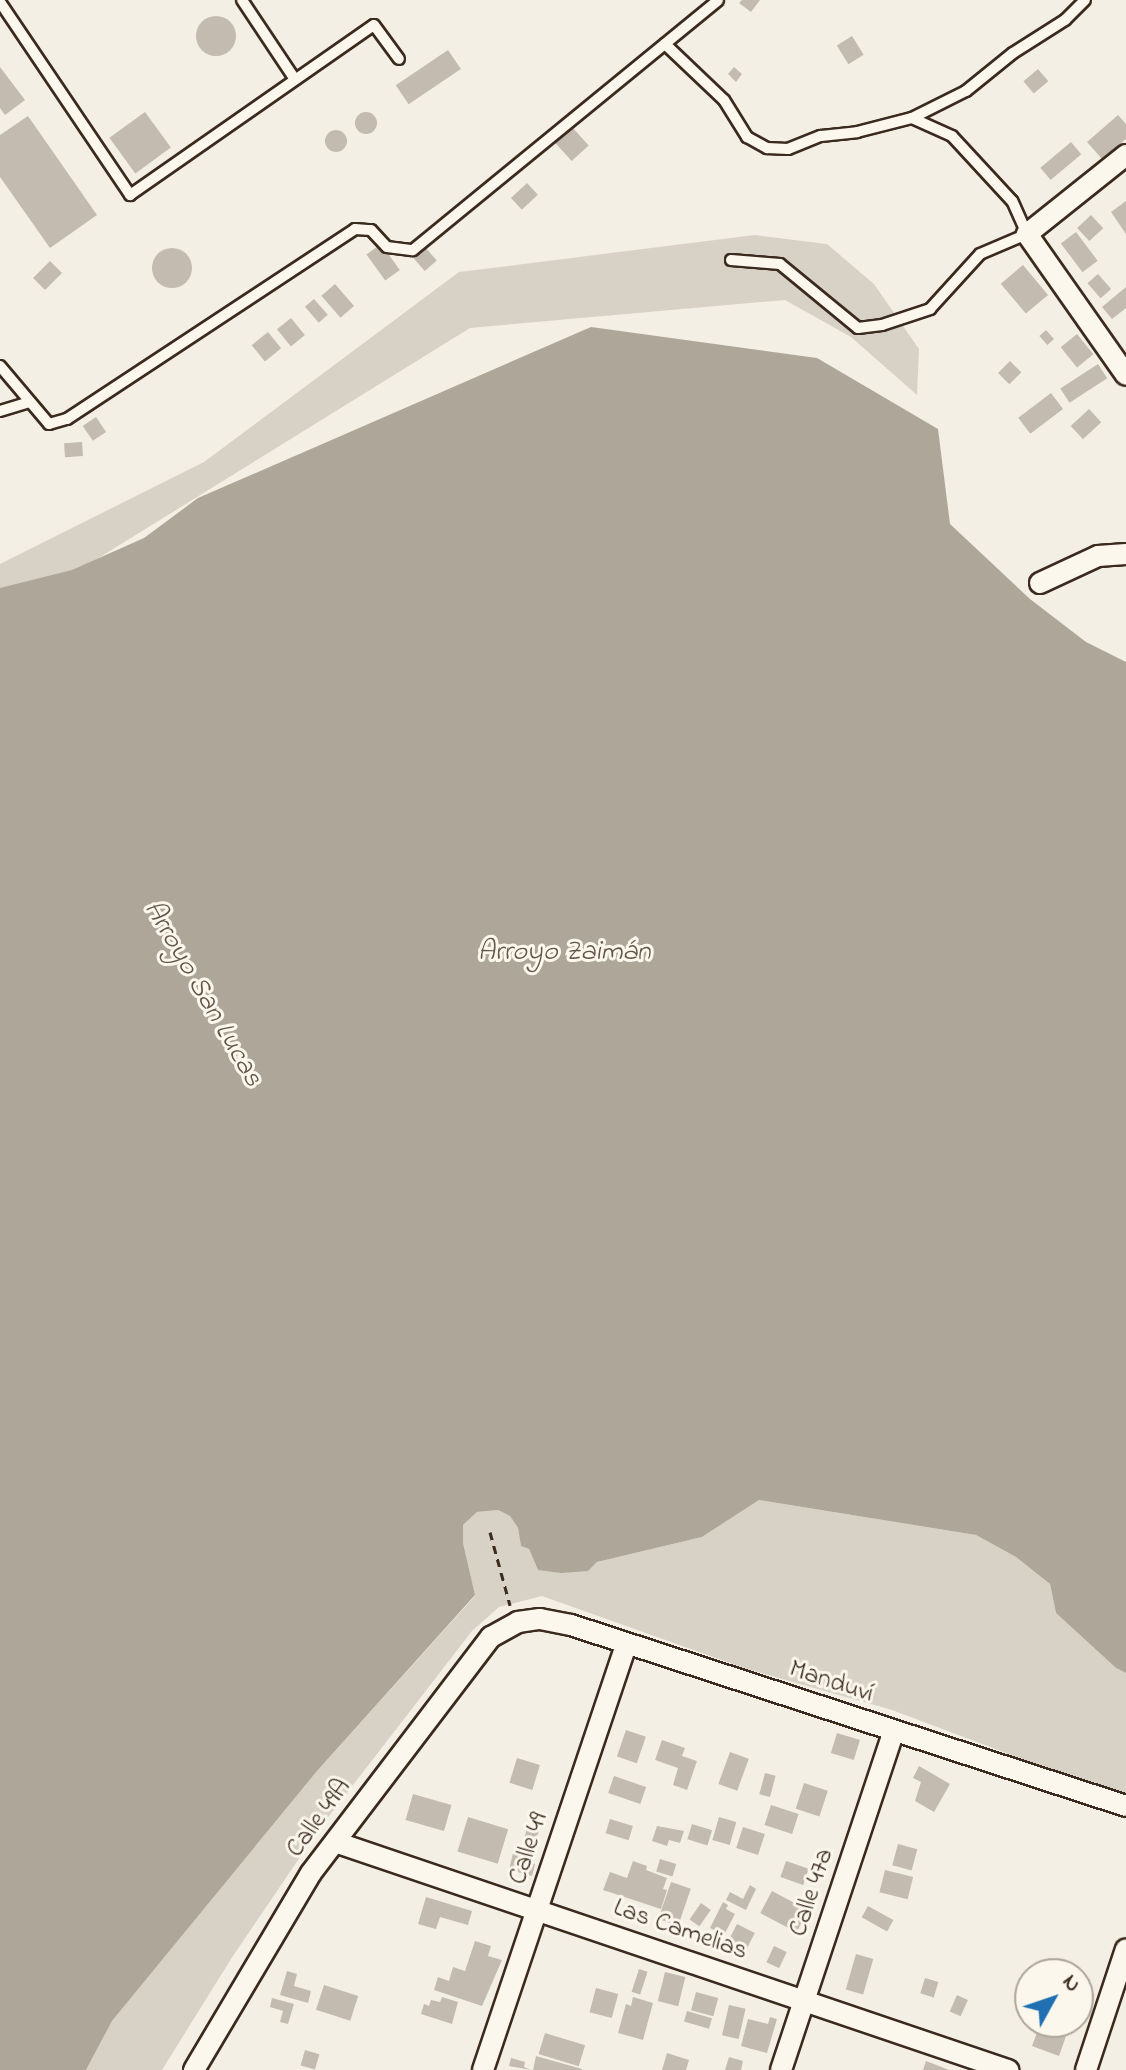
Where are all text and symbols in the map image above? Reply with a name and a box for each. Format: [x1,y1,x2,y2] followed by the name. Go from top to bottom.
[135,895,269,1093] water label: Arroyo San Lucas
[478,936,650,970] water label: Arroyo Zaimán
[785,1655,877,1711] street label: Manduví
[281,1774,359,1864] street label: Calle 49A
[504,1809,556,1889] street label: Calle 49
[784,1845,842,1941] street label: Calle 47a
[609,1893,751,1969] street label: Las Camelias
[1014,1958,1094,2038] north arrow
[1054,1968,1088,2000] text: N

